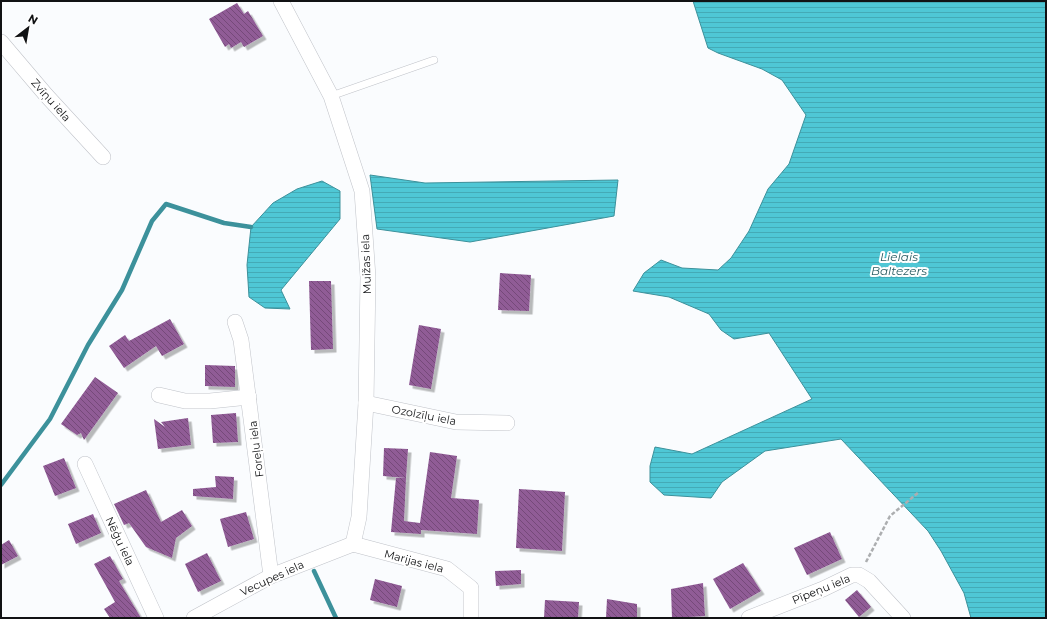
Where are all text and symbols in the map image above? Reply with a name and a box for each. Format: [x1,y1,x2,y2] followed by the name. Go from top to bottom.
[8,8,48,48] north arrow
[26,11,41,28] text: N
[28,76,74,124] street label: Zvīņu iela
[358,234,374,294] street label: Muižas iela
[871,249,927,278] water label: Lielais Baltezers
[391,402,457,428] street label: Ozolzīļu iela
[246,420,266,478] street label: Foreļu iela
[103,514,137,568] street label: Nēģu iela
[383,546,445,576] street label: Marijas iela
[238,557,306,599] street label: Vecupes iela
[790,571,852,607] street label: Pīpeņu iela

